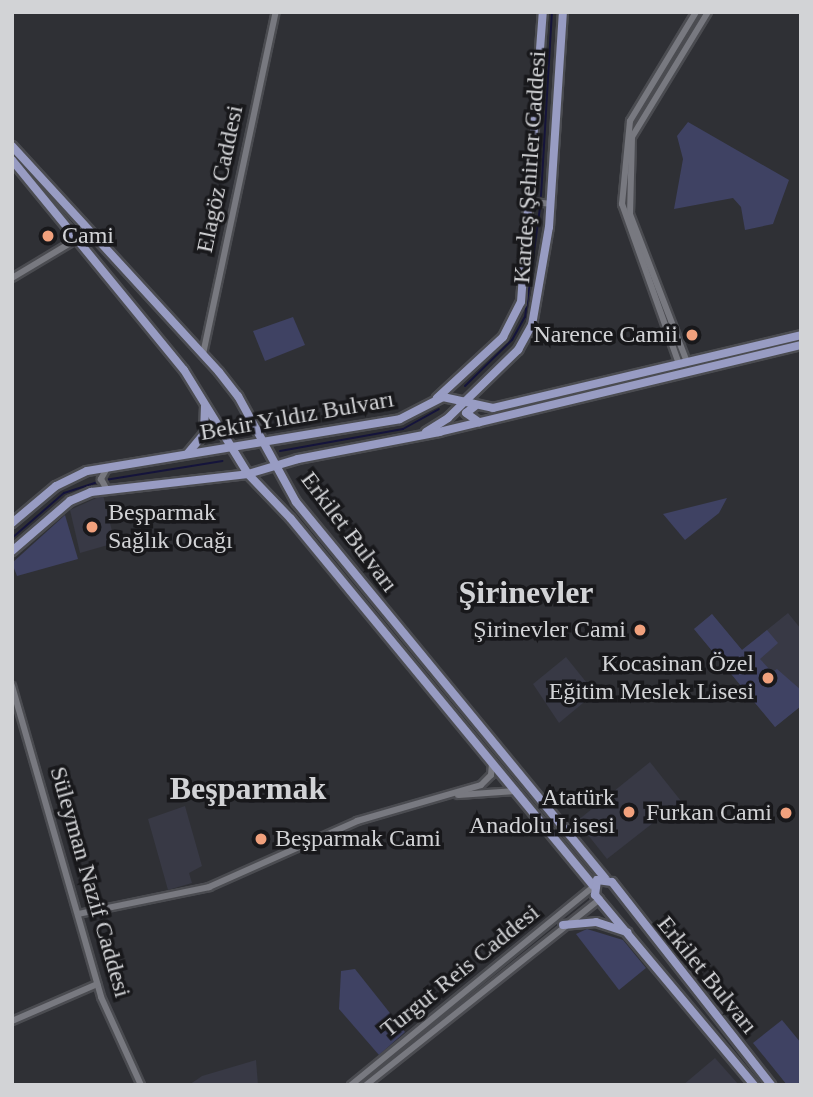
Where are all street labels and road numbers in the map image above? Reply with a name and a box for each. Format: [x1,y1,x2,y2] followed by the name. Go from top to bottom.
[507,50,553,284] street label: Kardeş Şehirler Caddesi
[190,103,250,255] street label: Elagöz Caddesi
[197,385,397,447] street label: Bekir Yıldız Bulvarı
[294,466,404,598] street label: Erkilet Bulvarı
[43,763,137,1001] street label: Süleyman Nazif Caddesi
[375,898,545,1044] street label: Turgut Reis Caddesi
[651,910,763,1040] street label: Erkilet Bulvarı

